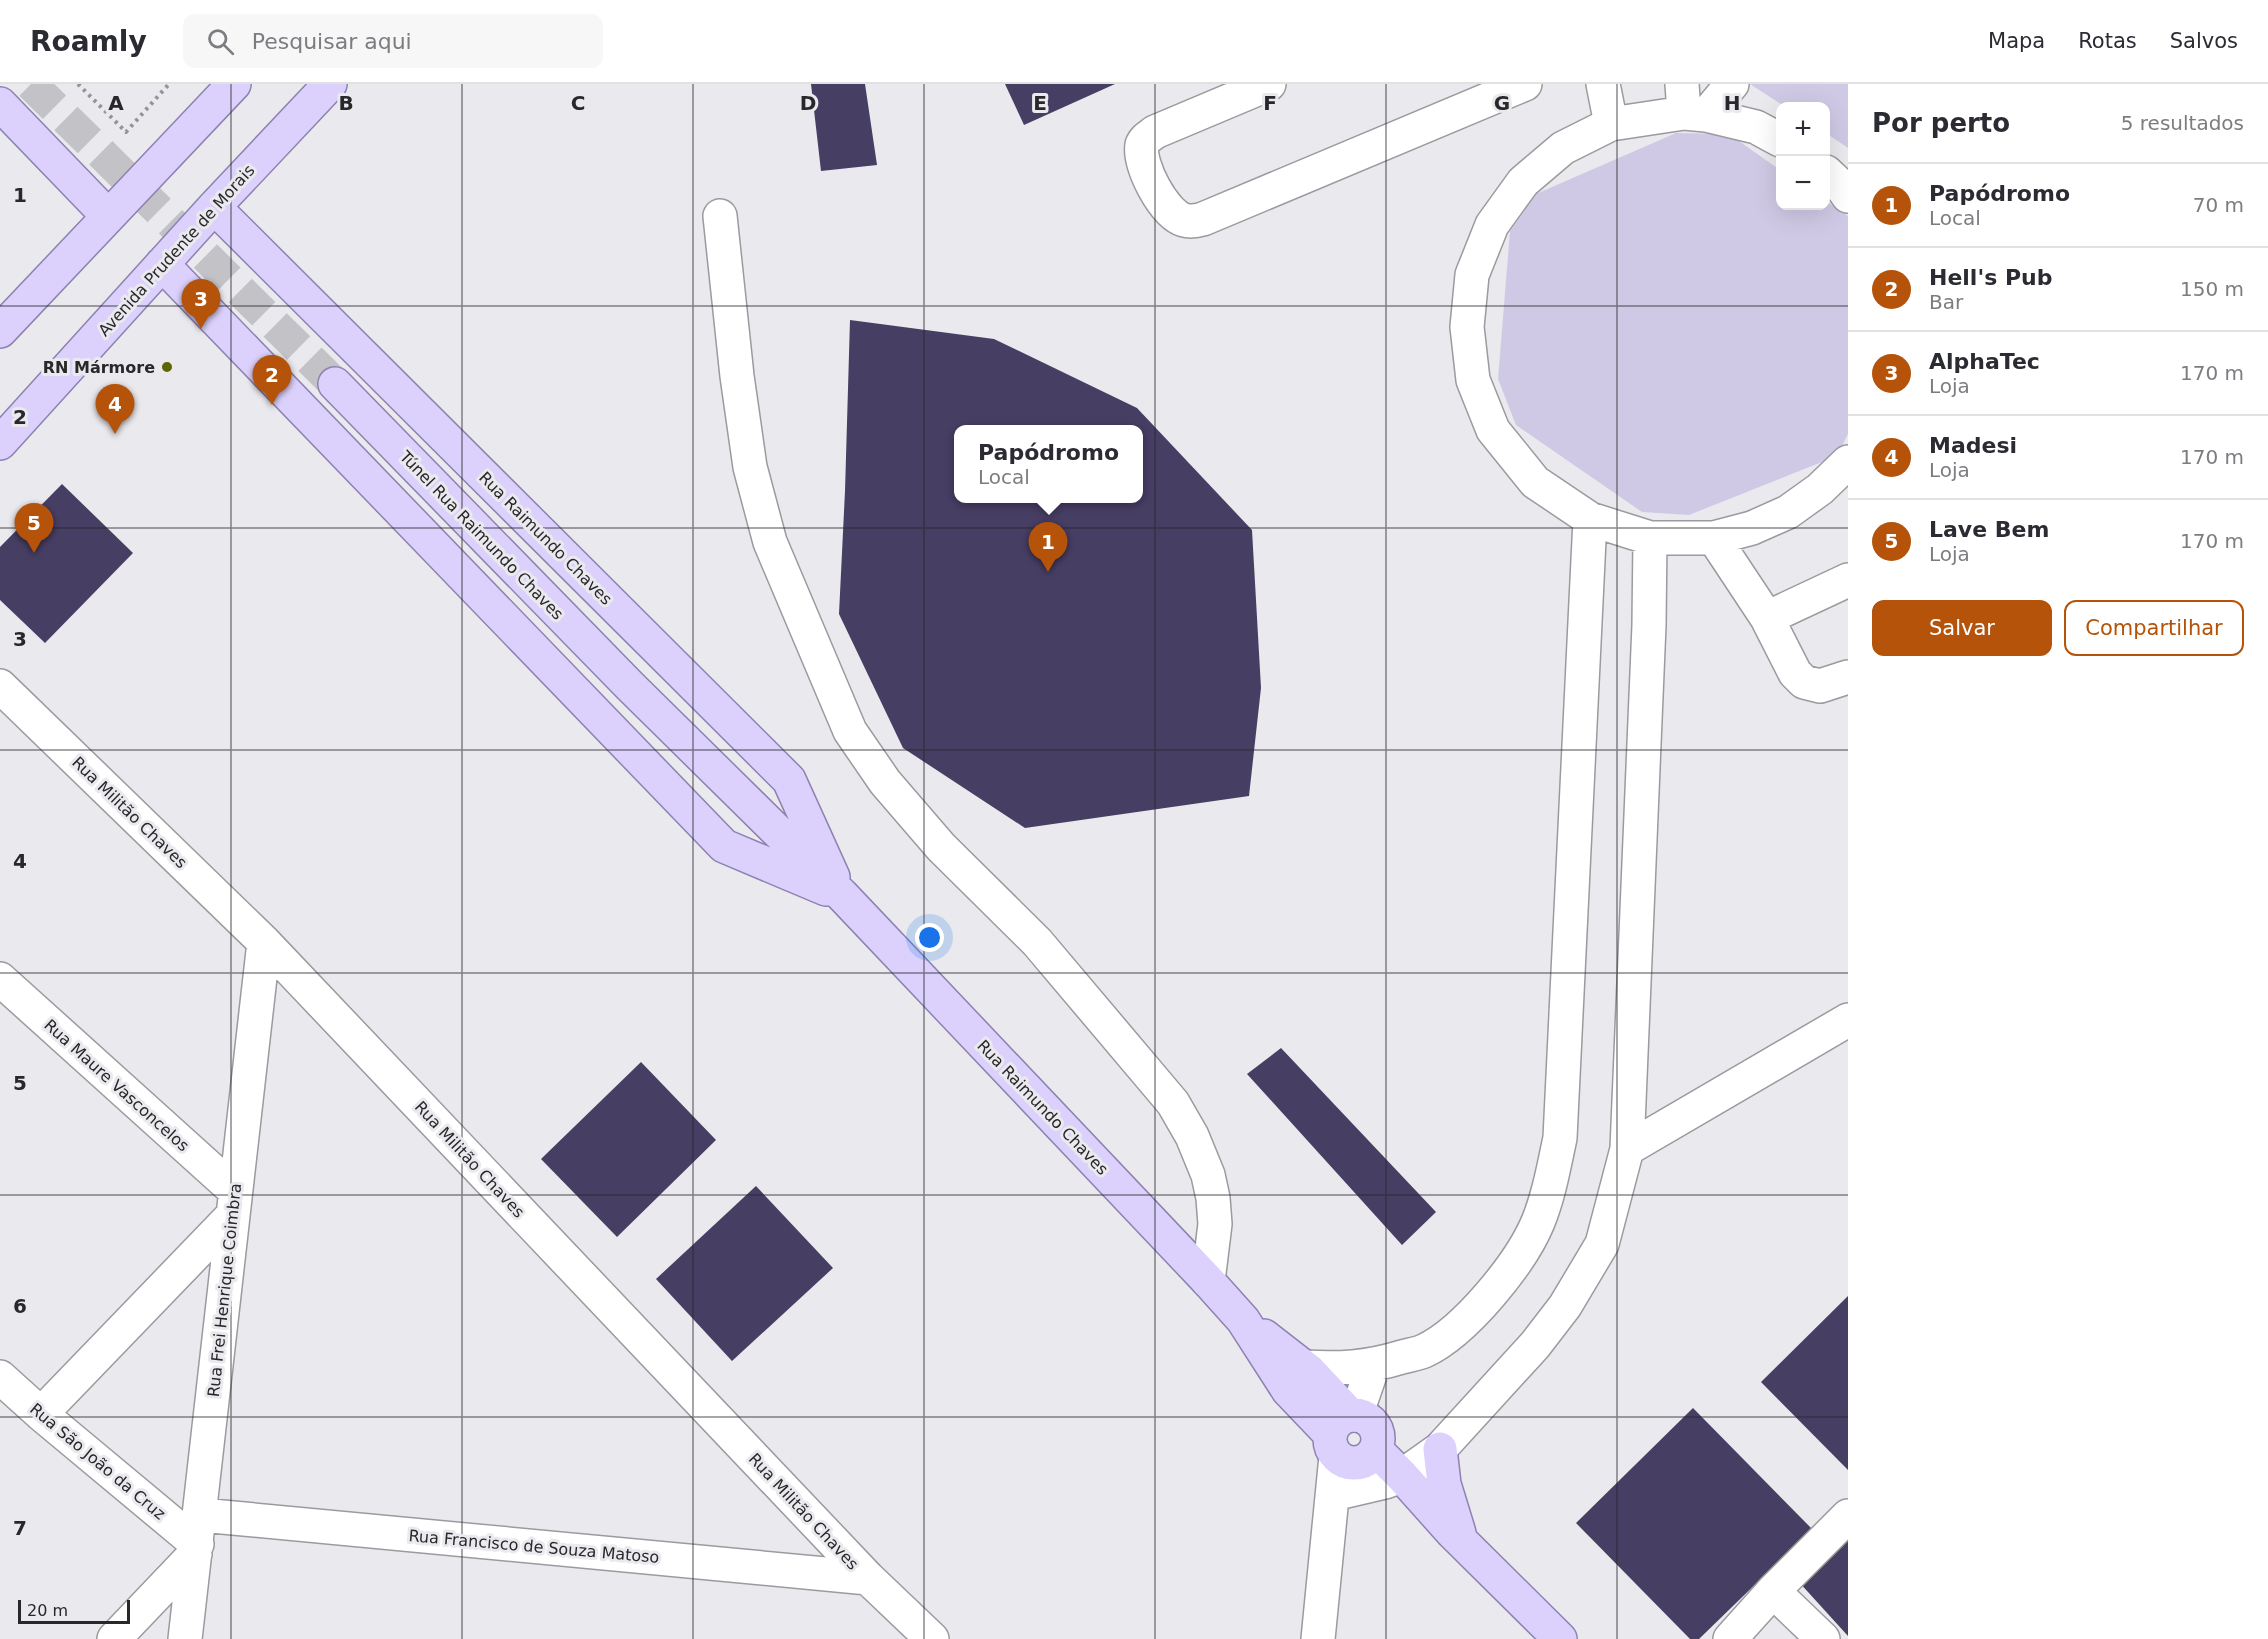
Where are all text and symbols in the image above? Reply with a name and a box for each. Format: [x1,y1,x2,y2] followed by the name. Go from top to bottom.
[183,14,603,68] search box
[30,25,147,58] text: Roamly
[204,25,237,58] icon: search
[252,29,412,54] text: Pesquisar aqui
[1988,29,2045,53] text: Mapa
[2078,29,2137,53] text: Rotas
[2170,29,2238,53] text: Salvos
[108,91,124,115] text: A
[338,91,354,115] text: B
[571,91,585,115] text: C
[800,91,816,115] text: D
[1033,91,1047,115] text: E
[1263,91,1277,115] text: F
[1494,91,1510,115] text: G
[1724,91,1740,115] text: H
[1776,102,1830,210] map controls
[1776,102,1830,156] button: +
[1872,108,2010,138] text: Por perto
[2121,111,2244,135] text: 5 resultados
[1776,156,1830,210] button: −
[94,161,258,340] street label: Avenida Prudente de Morais
[1929,181,2070,206] text: Papódromo
[13,183,27,207] text: 1
[1885,193,1898,217] text: 1
[2193,193,2244,217] text: 70 m
[1929,206,1981,230] text: Local
[1929,265,2052,290] text: Hell's Pub
[1885,277,1898,301] text: 2
[2180,277,2244,301] text: 150 m
[182,280,220,329] pin: 3
[1929,290,1963,314] text: Bar
[1929,349,2040,374] text: AlphaTec
[252,356,292,405] pin: 2
[43,358,155,377] place label: RN Mármore
[160,360,174,374] marker: RN Mármore
[1885,361,1898,385] text: 3
[2180,361,2244,385] text: 170 m
[1929,374,1970,398] text: Loja
[96,384,134,434] pin: 4
[13,405,27,429] text: 2
[954,425,1143,503] popup
[1929,433,2017,458] text: Madesi
[978,440,1119,465] text: Papódromo
[1885,445,1898,469] text: 4
[2180,445,2244,469] text: 170 m
[396,447,568,623] street label: Túnel Rua Raimundo Chaves
[1929,458,1970,482] text: Loja
[978,465,1030,489] text: Local
[476,468,616,608] street label: Rua Raimundo Chaves
[15,504,54,553] pin: 5
[1929,517,2049,542] text: Lave Bem
[1028,522,1068,572] pin: 1
[1885,529,1898,553] text: 5
[2180,529,2244,553] text: 170 m
[1929,542,1970,566] text: Loja
[1872,600,2052,656] button: Salvar
[2064,600,2244,656] button: Compartilhar
[13,627,27,651] text: 3
[68,753,191,872] street label: Rua Militão Chaves
[13,849,27,873] text: 4
[915,923,944,952] your location
[40,1015,193,1155] street label: Rua Maure Vasconcelos
[973,1036,1112,1179] street label: Rua Raimundo Chaves
[13,1071,27,1095] text: 5
[411,1097,529,1222] street label: Rua Militão Chaves
[204,1182,245,1398] street label: Rua Frei Henrique Coimbra
[13,1294,27,1318] text: 6
[26,1399,169,1524] street label: Rua São João da Cruz
[745,1449,863,1574] street label: Rua Militão Chaves
[13,1516,27,1540] text: 7
[408,1526,660,1567] street label: Rua Francisco de Souza Matoso
[18,1597,130,1624] scale bar
[27,1601,68,1620] text: 20 m

